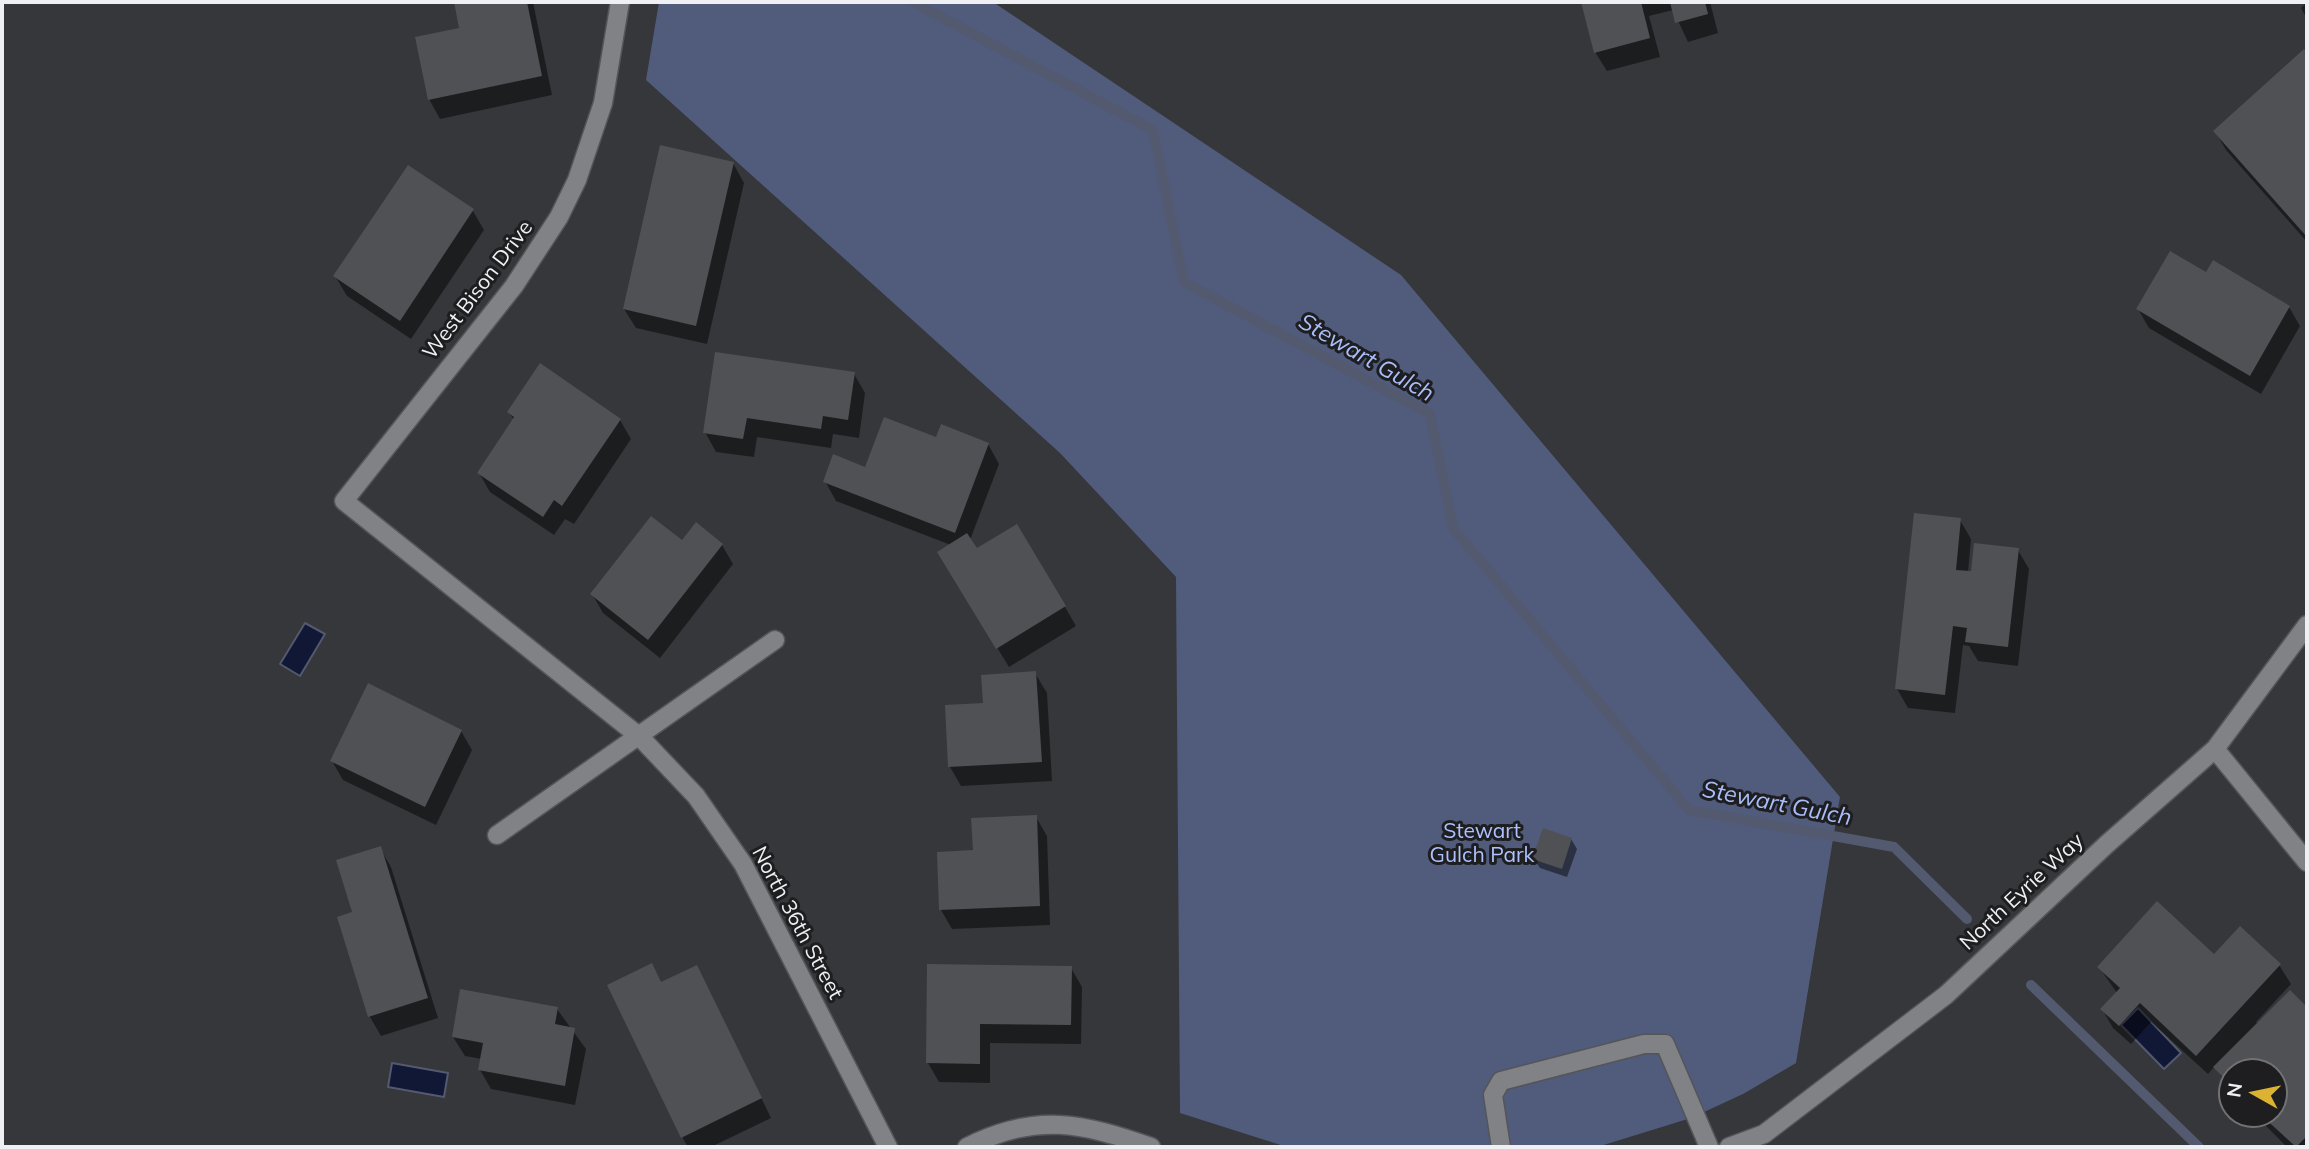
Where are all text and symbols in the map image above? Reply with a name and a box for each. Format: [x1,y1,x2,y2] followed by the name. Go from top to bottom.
[418,216,538,364] street label: West Bison Drive
[1293,308,1439,408] water label: Stewart Gulch
[1700,776,1854,832] water label: Stewart Gulch
[1430,819,1534,869] park label: Stewart Gulch Park
[1955,828,2089,956] street label: North Eyrie Way
[746,842,848,1004] street label: North 36th Street
[2218,1058,2288,1128] north arrow
[2221,1081,2247,1099] text: N

